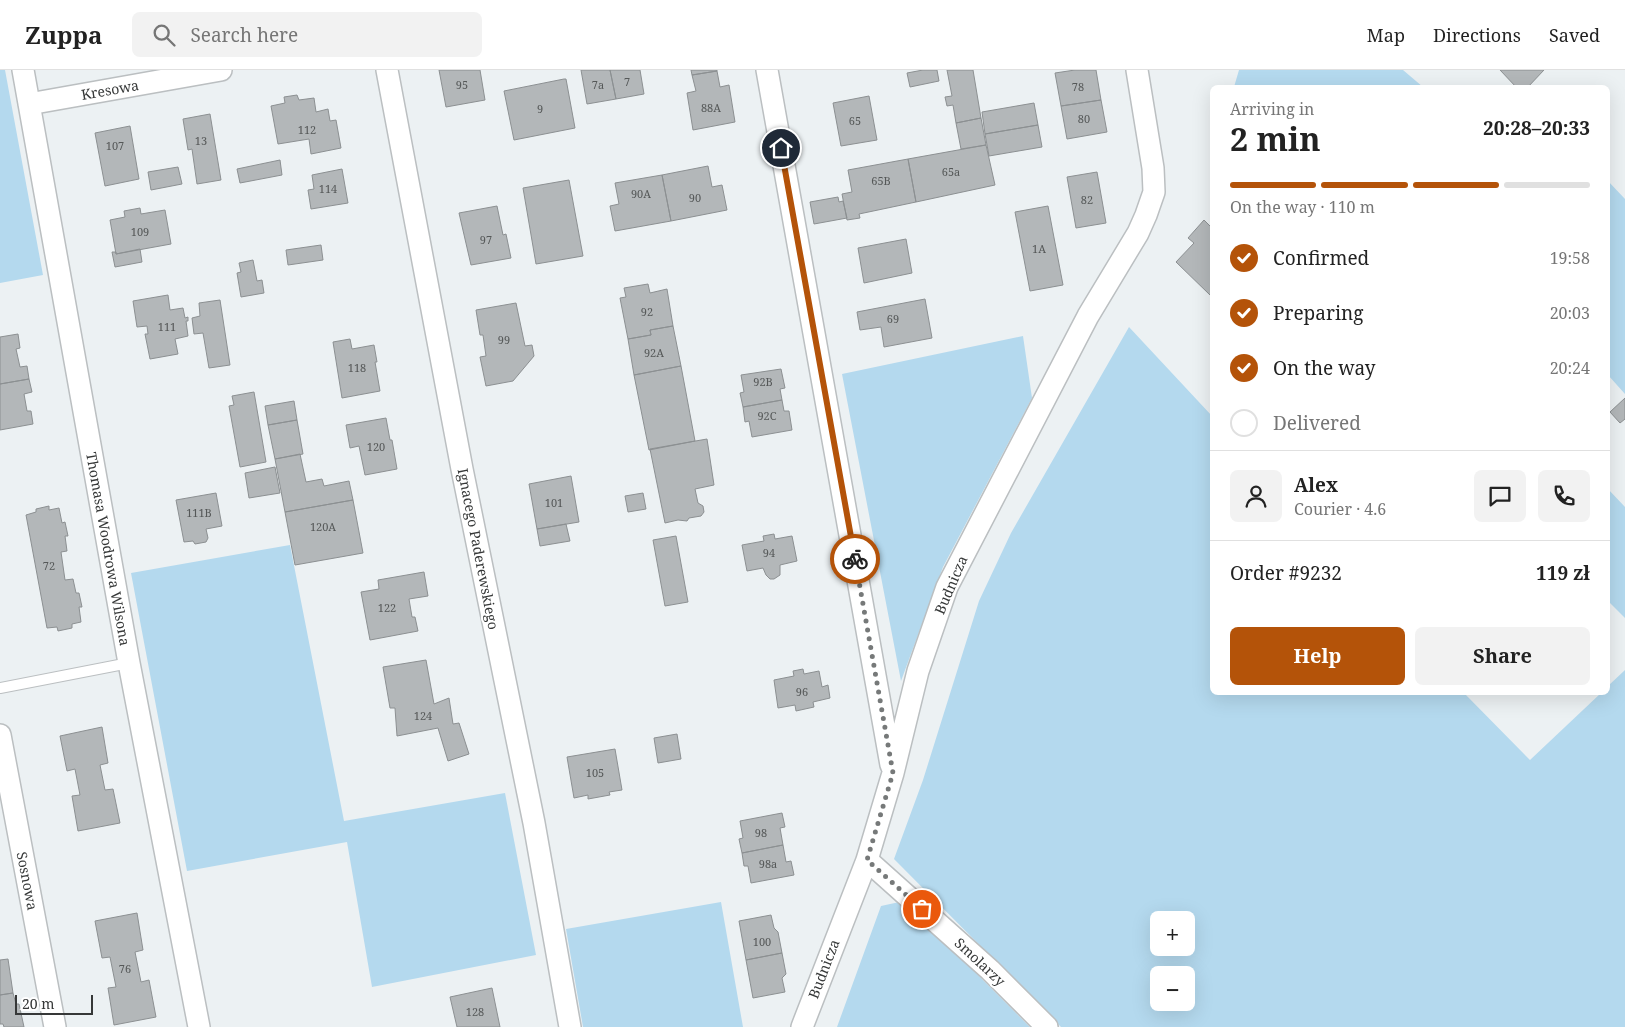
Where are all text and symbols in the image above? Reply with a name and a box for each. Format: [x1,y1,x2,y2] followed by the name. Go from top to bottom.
[132,12,482,57] search box
[25,18,102,51] text: Zuppa
[150,21,178,49] icon: search
[190,22,298,48] text: Search here
[1367,23,1405,47] text: Map
[1433,23,1521,47] text: Directions
[1549,23,1600,47] text: Saved
[624,74,630,89] house number: 7
[80,75,140,104] street label: Kresowa
[456,77,468,92] house number: 95
[592,77,604,92] house number: 7a
[1072,79,1084,94] house number: 78
[1230,98,1314,120] text: Arriving in
[701,100,721,115] house number: 88A
[537,101,543,116] house number: 9
[1078,111,1090,126] house number: 80
[849,113,861,128] house number: 65
[1483,115,1590,141] text: 20:28–20:33
[1230,117,1321,160] text: 2 min
[298,122,316,137] house number: 112
[760,127,802,169] pin
[195,133,207,148] house number: 13
[767,134,795,162] icon: home
[106,138,124,153] house number: 107
[942,164,960,179] house number: 65a
[871,173,891,188] house number: 65B
[319,181,337,196] house number: 114
[631,186,651,201] house number: 90A
[689,190,701,205] house number: 90
[1081,192,1093,207] house number: 82
[1230,196,1375,218] text: On the way · 110 m
[131,224,149,239] house number: 109
[480,232,492,247] house number: 97
[1032,241,1046,256] house number: 1A
[1230,244,1258,272] icon: check
[1273,245,1369,271] text: Confirmed
[1550,247,1590,269] text: 19:58
[1230,299,1258,327] icon: check
[1273,300,1363,326] text: Preparing
[1550,302,1590,324] text: 20:03
[641,304,653,319] house number: 92
[887,311,899,326] house number: 69
[158,319,176,334] house number: 111
[498,332,510,347] house number: 99
[644,345,664,360] house number: 92A
[1230,354,1258,382] icon: check
[1273,355,1376,381] text: On the way
[1550,357,1590,379] text: 20:24
[348,360,366,375] house number: 118
[753,374,773,389] house number: 92B
[757,408,777,423] house number: 92C
[1273,410,1361,436] text: Delivered
[367,439,385,454] house number: 120
[82,451,135,647] street label: Thomasa Woodrowa Wilsona
[454,467,503,631] street label: Ignacego Paderewskiego
[1230,470,1282,522] button: person
[1474,470,1526,522] button: chat
[1538,470,1590,522] button: phone
[1294,472,1338,498] text: Alex
[545,495,563,510] house number: 101
[1294,498,1386,520] text: Courier · 4.6
[186,505,212,520] house number: 111B
[310,519,336,534] house number: 120A
[830,534,880,584] courier
[763,545,775,560] house number: 94
[841,545,869,573] icon: bike
[930,552,971,617] street label: Budnicza
[43,558,55,573] house number: 72
[1230,560,1342,586] text: Order #9232
[1536,560,1590,586] text: 119 zł
[378,600,396,615] house number: 122
[1230,627,1405,685] button: Help
[1415,627,1590,685] button: Share
[796,684,808,699] house number: 96
[414,708,432,723] house number: 124
[586,765,604,780] house number: 105
[755,825,767,840] house number: 98
[13,850,42,912] street label: Sosnowa
[759,856,777,871] house number: 98a
[901,888,943,930] pin
[908,895,936,923] icon: bag
[1150,911,1195,1011] map controls
[1150,911,1195,956] button: +
[951,933,1010,990] street label: Smolarzy
[753,934,771,949] house number: 100
[804,936,844,1001] street label: Budnicza
[119,961,131,976] house number: 76
[1150,966,1195,1011] button: −
[15,992,92,1015] scale bar
[22,994,55,1013] text: 20 m
[466,1004,484,1019] house number: 128

